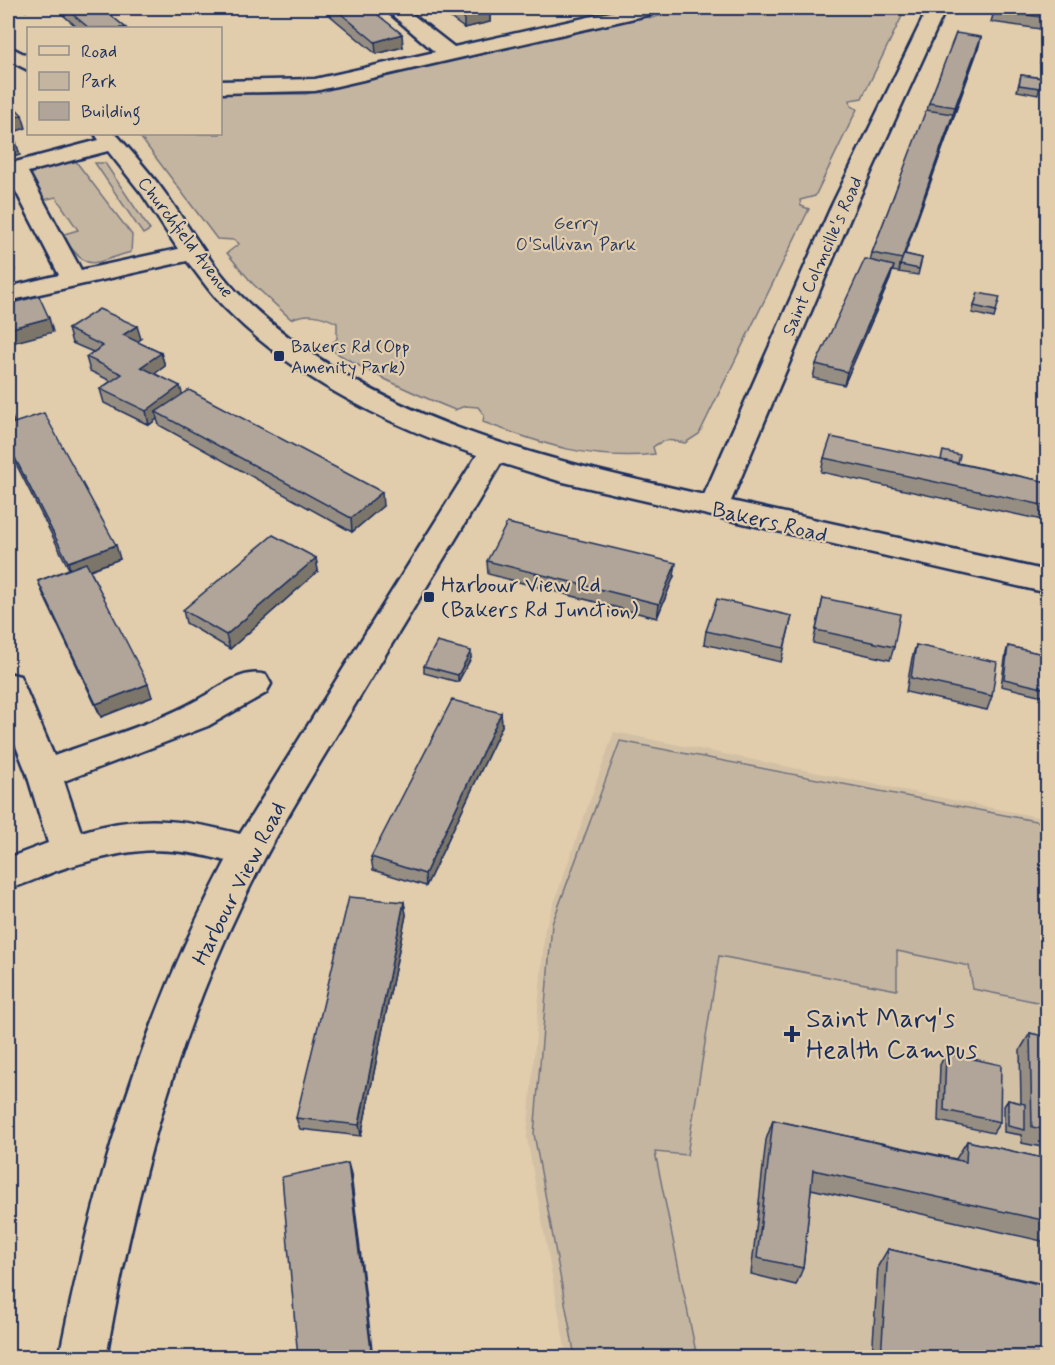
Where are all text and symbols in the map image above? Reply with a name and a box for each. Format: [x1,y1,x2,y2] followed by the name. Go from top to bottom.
[27,27,222,135] legend
[81,40,117,64] text: Road
[81,70,117,94] text: Park
[81,100,141,126] text: Building
[132,172,239,303] street label: Churchfield Avenue
[777,173,869,340] street label: Saint Colmcille's Road
[516,212,636,257] park label: Gerry O'Sullivan Park
[291,335,410,380] place label: Bakers Rd (Opp Amenity Park)
[272,349,286,363] marker: Bakers Rd (Opp Amenity Park)
[709,496,830,550] street label: Bakers Road
[441,572,639,625] place label: Harbour View Rd (Bakers Rd Junction)
[422,590,436,604] marker: Harbour View Rd (Bakers Rd Junction)
[187,798,293,970] street label: Harbour View Road
[806,1002,978,1068] place label: Saint Mary's Health Campus
[783,1025,801,1043] marker: Saint Mary's Health Campus

